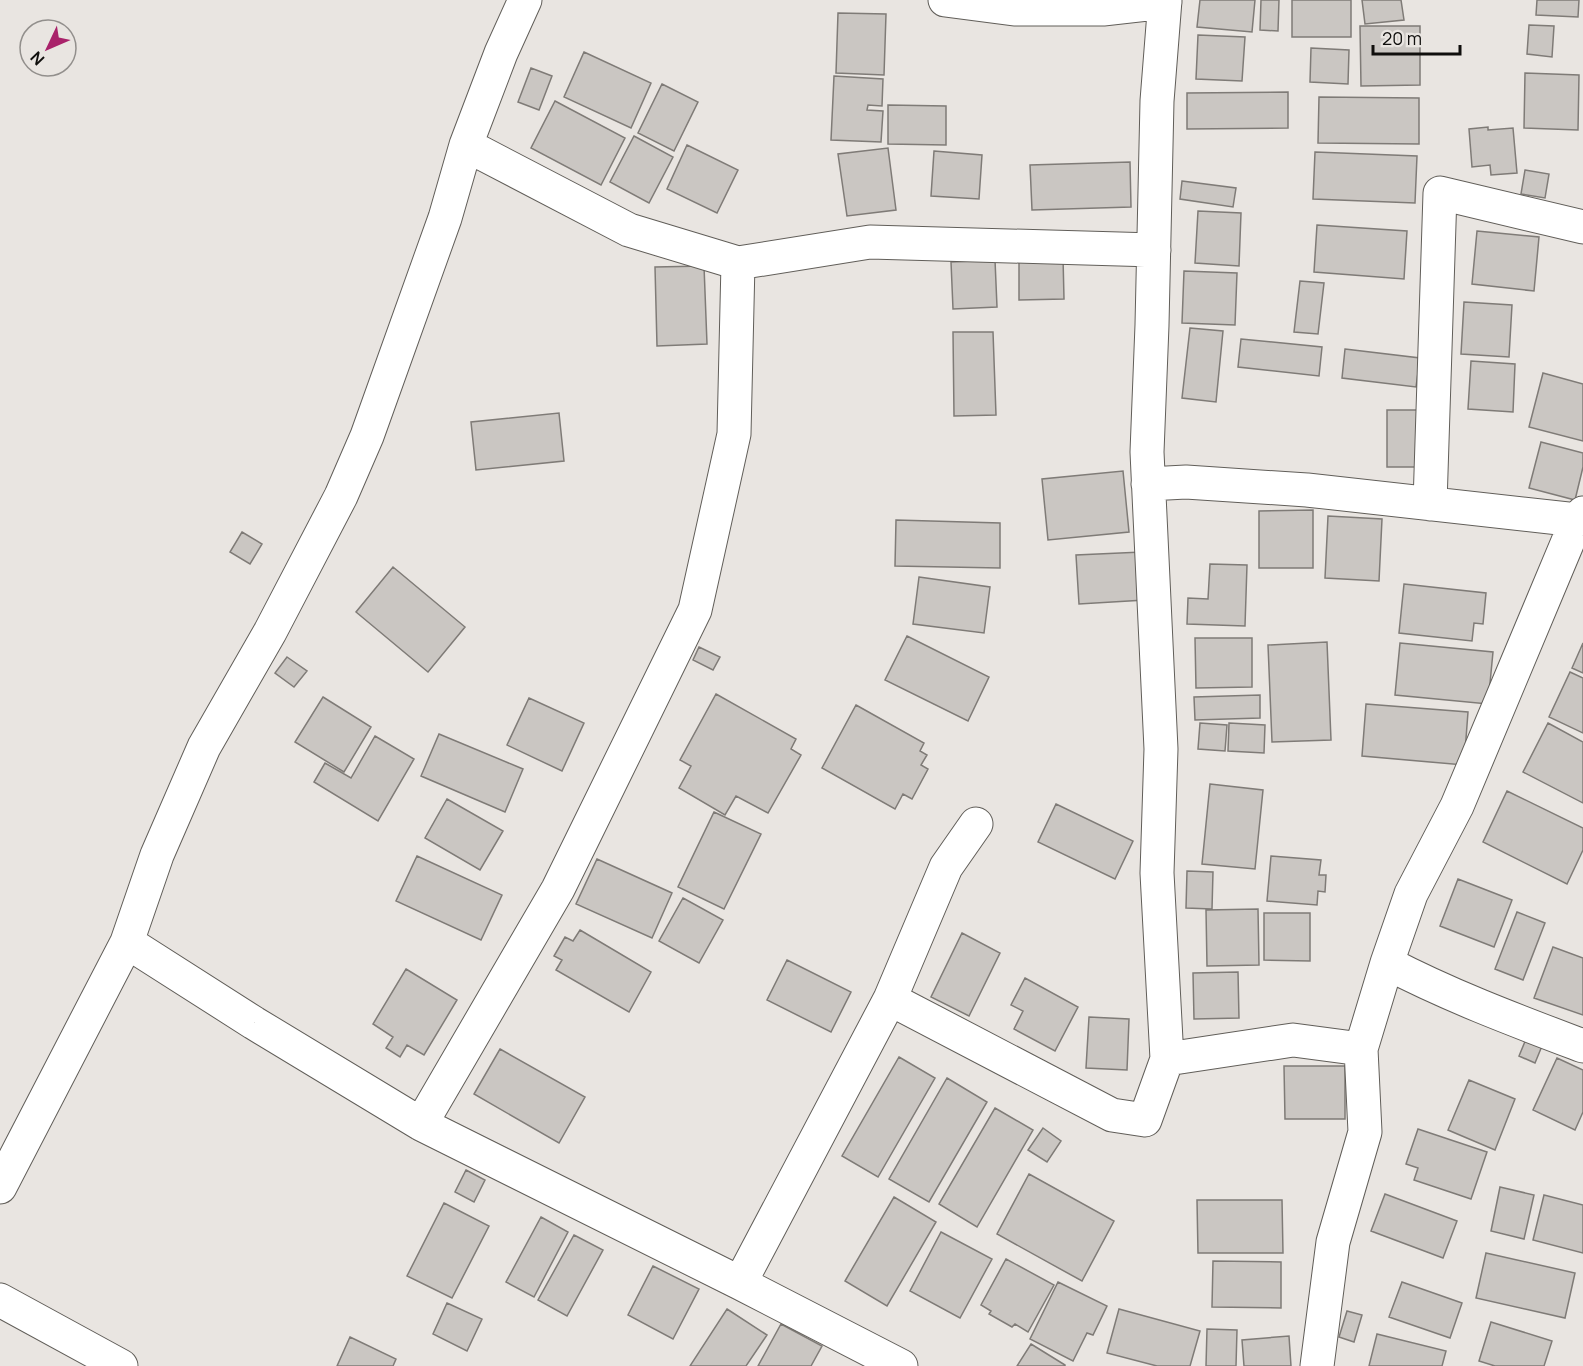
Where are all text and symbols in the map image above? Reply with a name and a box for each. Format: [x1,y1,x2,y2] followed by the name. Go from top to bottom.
[18,18,78,78] north arrow
[1373,18,1460,56] scale bar
[1382,26,1422,50] text: 20 m
[25,47,49,70] text: N

